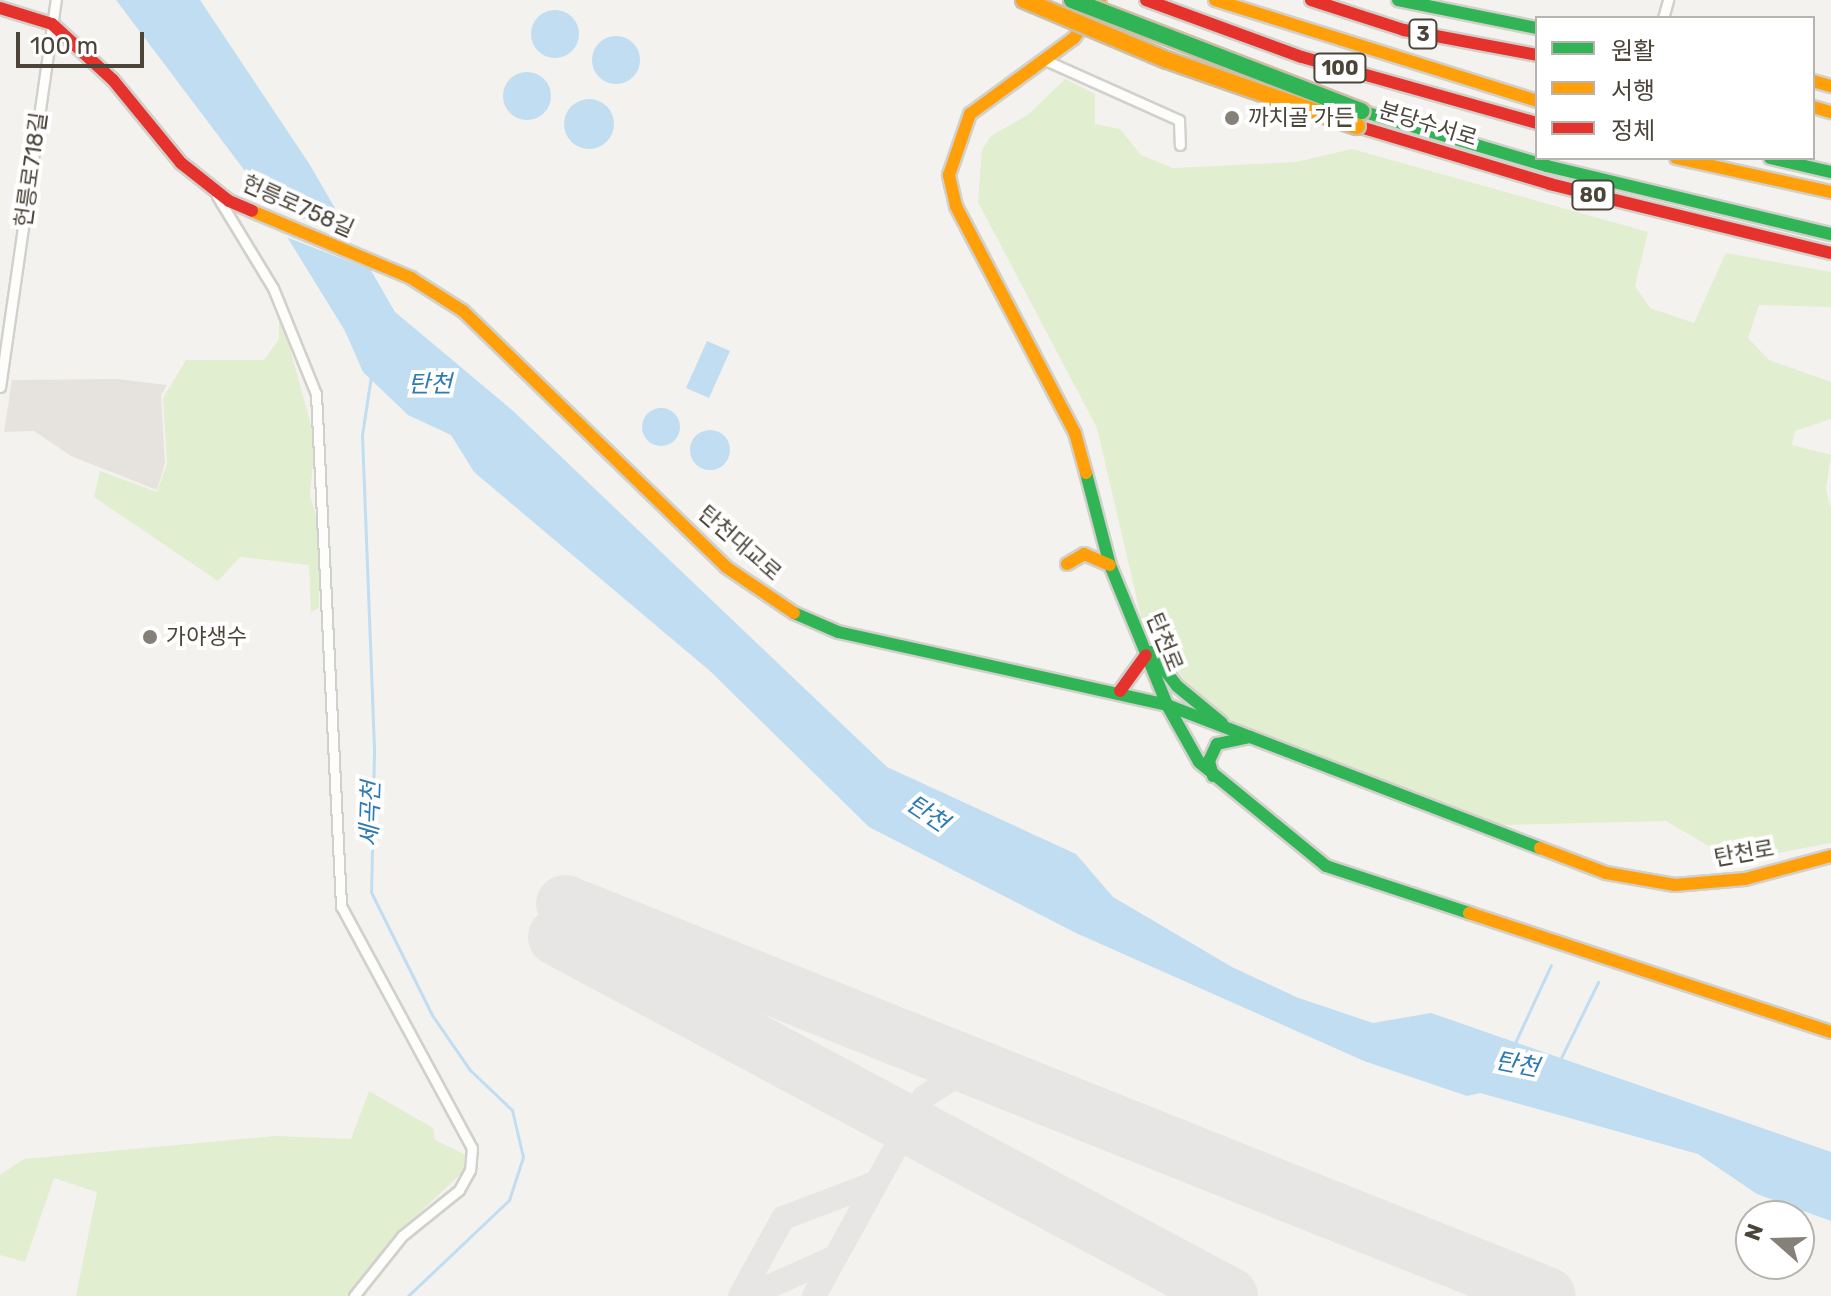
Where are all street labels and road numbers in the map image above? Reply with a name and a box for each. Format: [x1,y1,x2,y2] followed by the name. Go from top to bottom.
[1407,18,1439,50] road number: 3
[1312,52,1368,84] road number: 100
[1376,97,1480,151] street label: 분당수서로
[10,111,52,229] street label: 헌릉로718길
[238,170,358,242] street label: 헌릉로758길
[1571,179,1615,211] road number: 80
[693,500,787,586] street label: 탄천대교로
[1141,609,1189,675] street label: 탄천로
[1712,835,1776,871] street label: 탄천로

